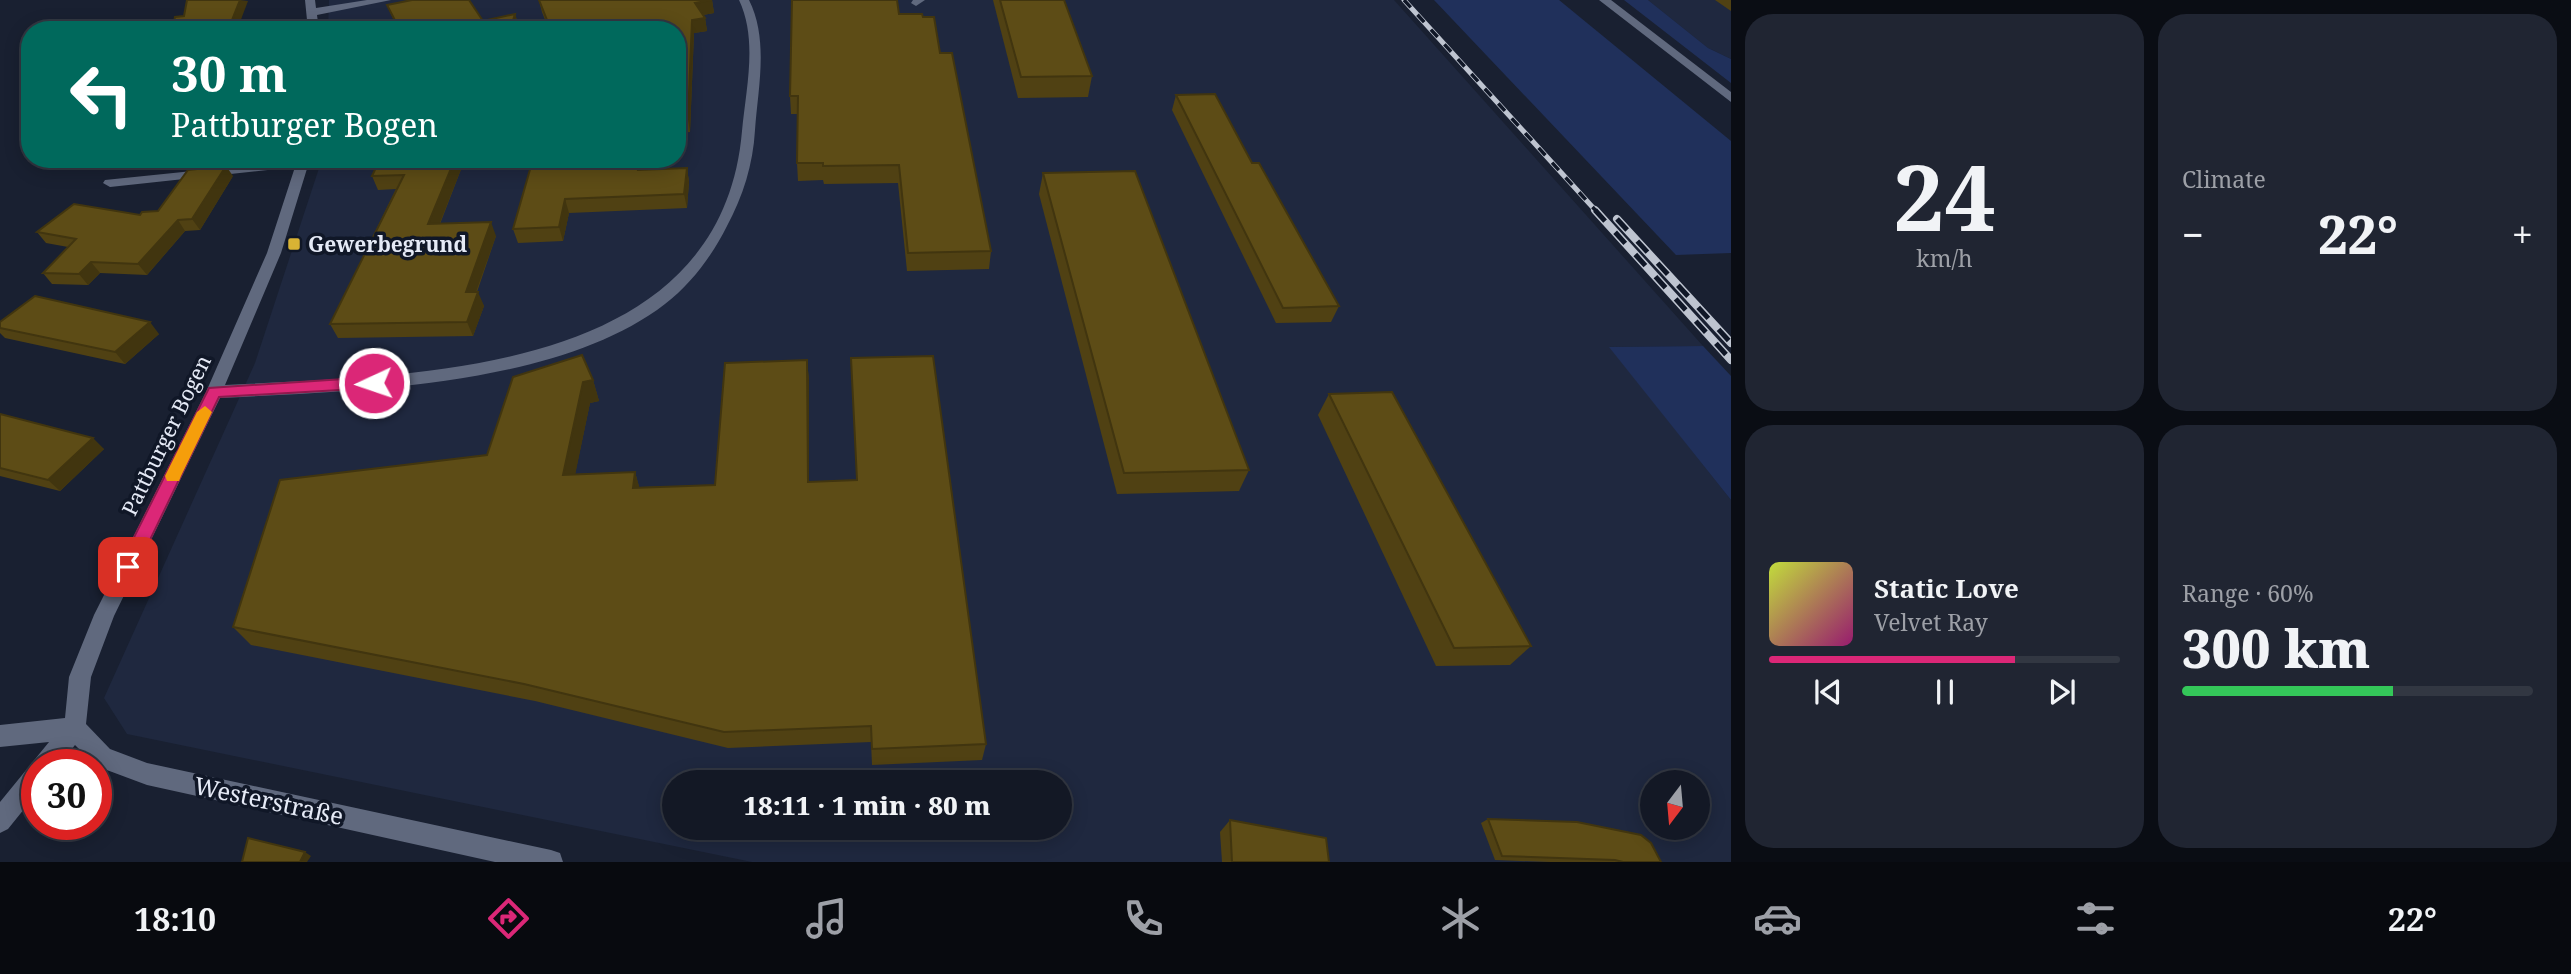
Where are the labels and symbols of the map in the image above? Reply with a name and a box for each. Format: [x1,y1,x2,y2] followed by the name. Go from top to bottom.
[308,230,468,258] place label: Gewerbegrund
[286,236,302,252] marker: Gewerbegrund
[337,346,411,420] position arrow
[115,350,217,520] street label: Pattburger Bogen
[98,537,158,597] pin
[21,749,112,840] speed limit sign: 30
[191,768,347,832] street label: Westerstraße
[1640,770,1710,840] north arrow

